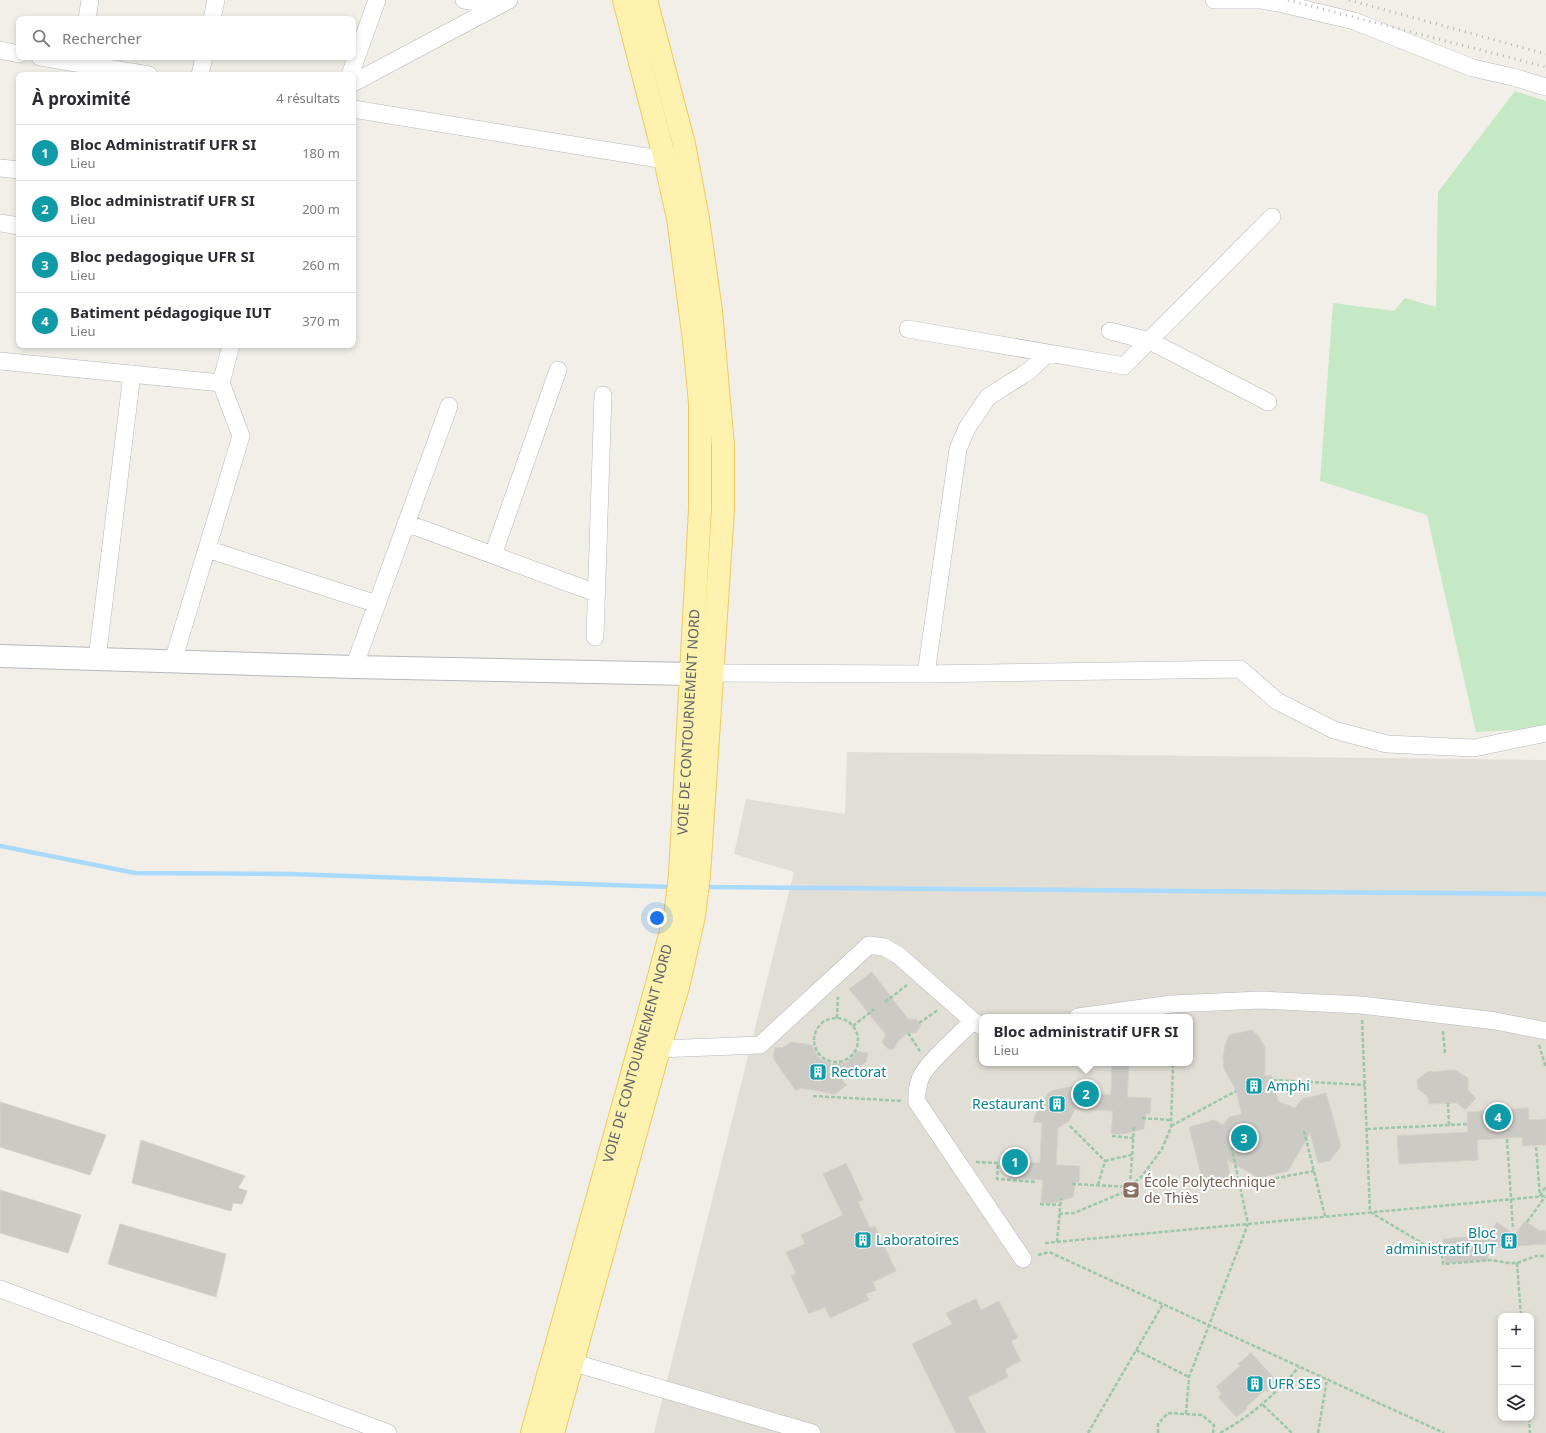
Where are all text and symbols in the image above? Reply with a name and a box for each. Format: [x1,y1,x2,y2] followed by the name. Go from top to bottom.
[16,16,356,60] search box
[30,27,52,49] icon: search
[62,28,142,48] text: Rechercher
[32,87,131,110] text: À proximité
[276,89,340,107] text: 4 résultats
[70,134,256,154] text: Bloc Administratif UFR SI
[41,144,49,162] text: 1
[302,144,340,162] text: 180 m
[70,154,96,172] text: Lieu
[70,190,255,210] text: Bloc administratif UFR SI
[41,200,49,218] text: 2
[302,200,340,218] text: 200 m
[70,210,96,228] text: Lieu
[70,246,255,266] text: Bloc pedagogique UFR SI
[41,256,49,274] text: 3
[302,256,340,274] text: 260 m
[70,266,96,284] text: Lieu
[70,302,271,322] text: Batiment pédagogique IUT
[41,312,49,330] text: 4
[302,312,340,330] text: 370 m
[70,322,96,340] text: Lieu
[672,608,704,835] street label: VOIE DE CONTOURNEMENT NORD
[647,908,667,928] your location
[598,942,676,1165] street label: VOIE DE CONTOURNEMENT NORD
[979,1014,1193,1066] popup
[994,1021,1178,1041] text: Bloc administratif UFR SI
[994,1041,1019,1059] text: Lieu
[808,1062,828,1082] building icon: Rectorat
[831,1062,886,1081] place label: Rectorat
[1244,1076,1264,1096] building icon: Amphi
[1267,1076,1310,1095] place label: Amphi
[1073,1079,1099,1109] pin: 2
[972,1094,1044,1113] place label: Restaurant
[1047,1094,1067,1114] building icon: Restaurant
[1485,1102,1511,1132] pin: 4
[1231,1123,1257,1153] pin: 3
[1002,1147,1028,1177] pin: 1
[1144,1172,1276,1207] place label: École Polytechnique de Thiès
[1121,1180,1141,1200] school or university icon: École Polytechnique de Thiès
[1386,1223,1496,1258] place label: Bloc administratif IUT
[853,1230,873,1250] building icon: Laboratoires
[876,1230,959,1249] place label: Laboratoires
[1499,1231,1519,1251] building icon: Bloc administratif IUT
[1498,1313,1534,1421] map controls
[1498,1313,1534,1349] button: +
[1498,1349,1534,1385] button: −
[1245,1374,1265,1394] building icon: UFR SES
[1268,1374,1321,1393] place label: UFR SES
[1498,1385,1534,1421] button: layers

